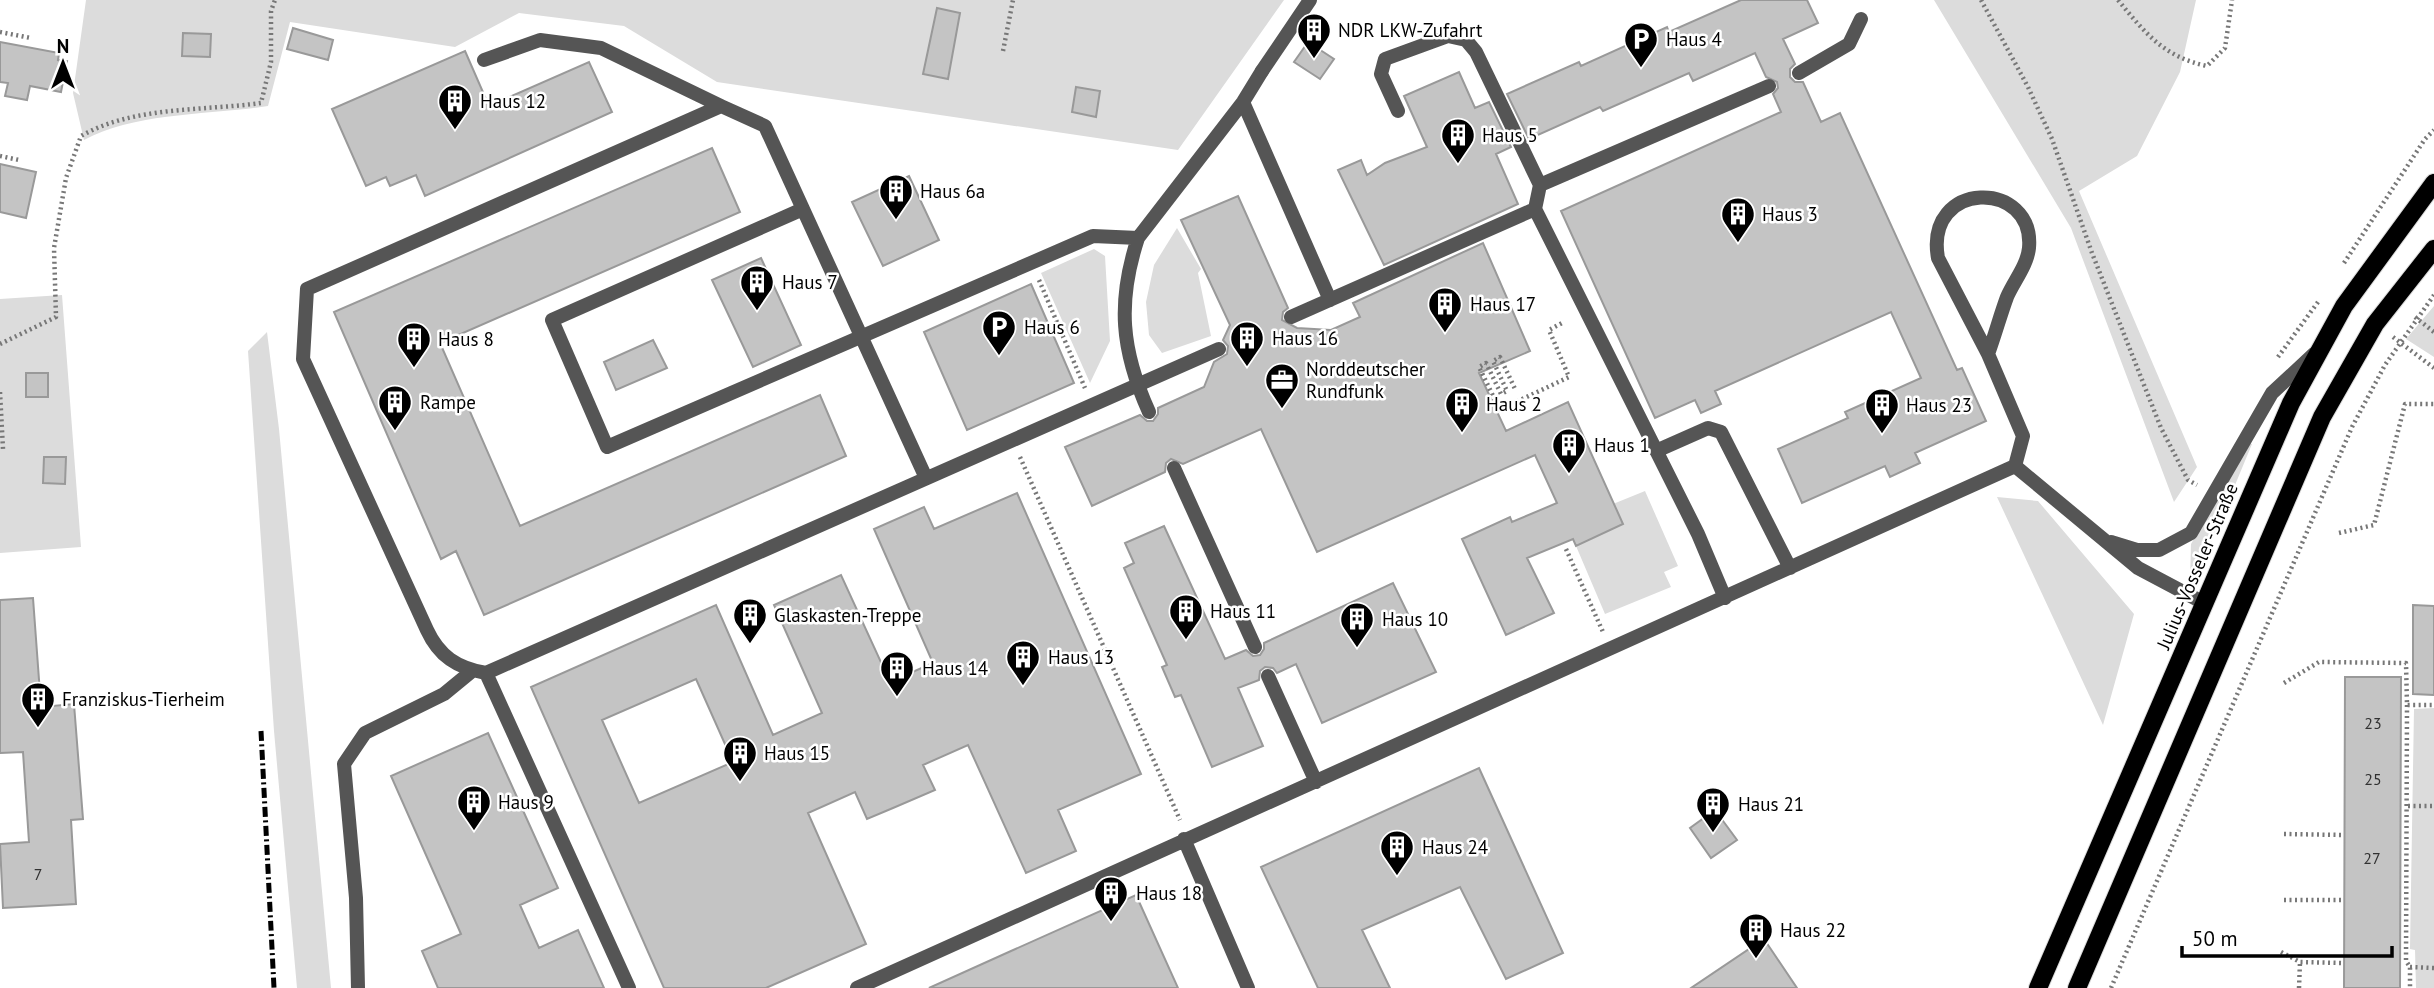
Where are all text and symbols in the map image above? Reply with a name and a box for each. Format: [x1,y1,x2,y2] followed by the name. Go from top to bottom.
[1295,11,1333,60] building icon: NDR LKW-Zufahrt
[1338,18,1483,42] place label: NDR LKW-Zufahrt
[1622,20,1660,69] parking icon: Haus 4
[1666,27,1722,51] place label: Haus 4
[28,28,98,98] north arrow
[57,34,69,58] text: N
[436,82,474,131] building icon: Haus 12
[480,89,546,113] place label: Haus 12
[1439,116,1477,165] building icon: Haus 5
[1482,123,1538,147] place label: Haus 5
[877,172,915,221] building icon: Haus 6a
[920,179,985,203] place label: Haus 6a
[1719,195,1757,244] building icon: Haus 3
[1762,202,1818,226] place label: Haus 3
[738,263,776,312] building icon: Haus 7
[782,270,838,294] place label: Haus 7
[1426,285,1464,334] building icon: Haus 17
[1470,292,1536,316] place label: Haus 17
[980,308,1018,357] parking icon: Haus 6
[1024,315,1080,339] place label: Haus 6
[1228,319,1266,368] building icon: Haus 16
[395,320,433,369] building icon: Haus 8
[1272,326,1338,350] place label: Haus 16
[438,327,494,351] place label: Haus 8
[1306,357,1426,403] place label: Norddeutscher Rundfunk
[1263,361,1301,410] office icon: Norddeutscher Rundfunk
[376,383,414,432] building icon: Rampe
[1443,385,1481,434] building icon: Haus 2
[1863,386,1901,435] building icon: Haus 23
[420,390,476,414] place label: Rampe
[1486,392,1542,416] place label: Haus 2
[1906,393,1972,417] place label: Haus 23
[1550,426,1588,475] building icon: Haus 1
[1594,433,1650,457] place label: Haus 1
[2151,479,2243,654] street label: Julius-Vosseler-Straße
[1167,592,1205,641] building icon: Haus 11
[731,596,769,645] building icon: Glaskasten-Treppe
[1210,599,1276,623] place label: Haus 11
[1338,600,1376,649] building icon: Haus 10
[774,603,922,627] place label: Glaskasten-Treppe
[1382,607,1448,631] place label: Haus 10
[1004,638,1042,687] building icon: Haus 13
[1048,645,1114,669] place label: Haus 13
[878,649,916,698] building icon: Haus 14
[922,656,988,680] place label: Haus 14
[19,680,57,729] building icon: Franziskus-Tierheim
[62,687,225,711] place label: Franziskus-Tierheim
[2364,713,2382,733] house number: 23
[721,734,759,783] building icon: Haus 15
[764,741,830,765] place label: Haus 15
[2364,769,2382,789] house number: 25
[455,783,493,832] building icon: Haus 9
[1694,785,1732,834] building icon: Haus 21
[498,790,554,814] place label: Haus 9
[1738,792,1804,816] place label: Haus 21
[1378,828,1416,877] building icon: Haus 24
[1422,835,1488,859] place label: Haus 24
[2363,848,2381,868] house number: 27
[34,864,42,884] house number: 7
[1092,874,1130,923] building icon: Haus 18
[1136,881,1202,905] place label: Haus 18
[1737,911,1775,960] building icon: Haus 22
[2182,914,2392,958] scale bar
[1780,918,1846,942] place label: Haus 22
[2192,925,2238,952] text: 50 m

